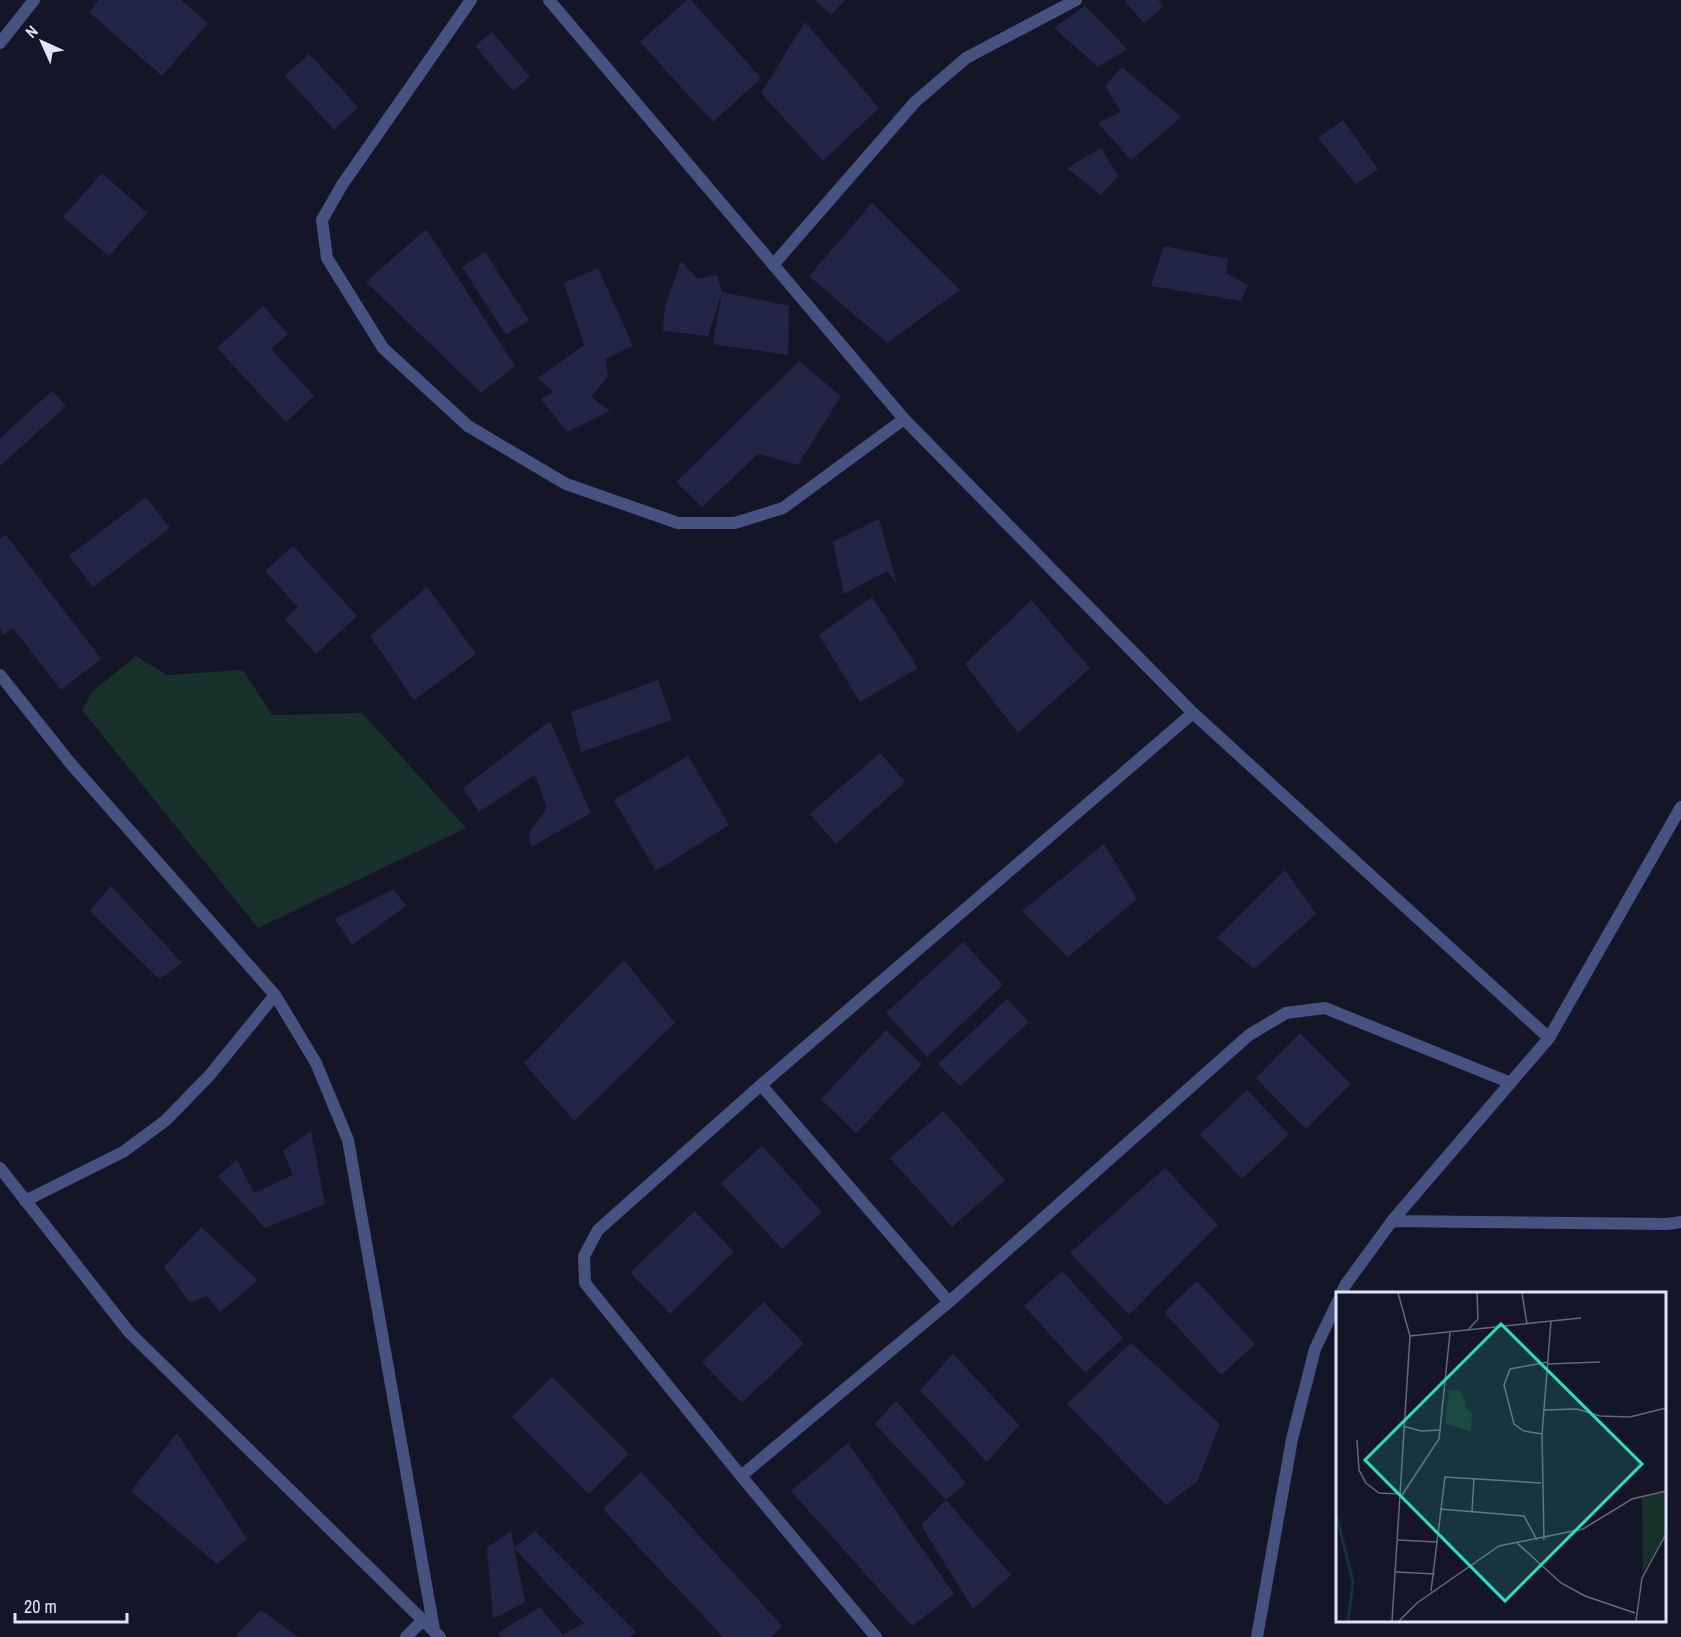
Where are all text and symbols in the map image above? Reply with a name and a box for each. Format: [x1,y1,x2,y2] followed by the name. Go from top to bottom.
[12,12,72,72] north arrow
[20,20,43,43] text: N
[1336,1292,1666,1622] inset map
[15,1586,128,1624] scale bar
[24,1594,57,1619] text: 20 m

